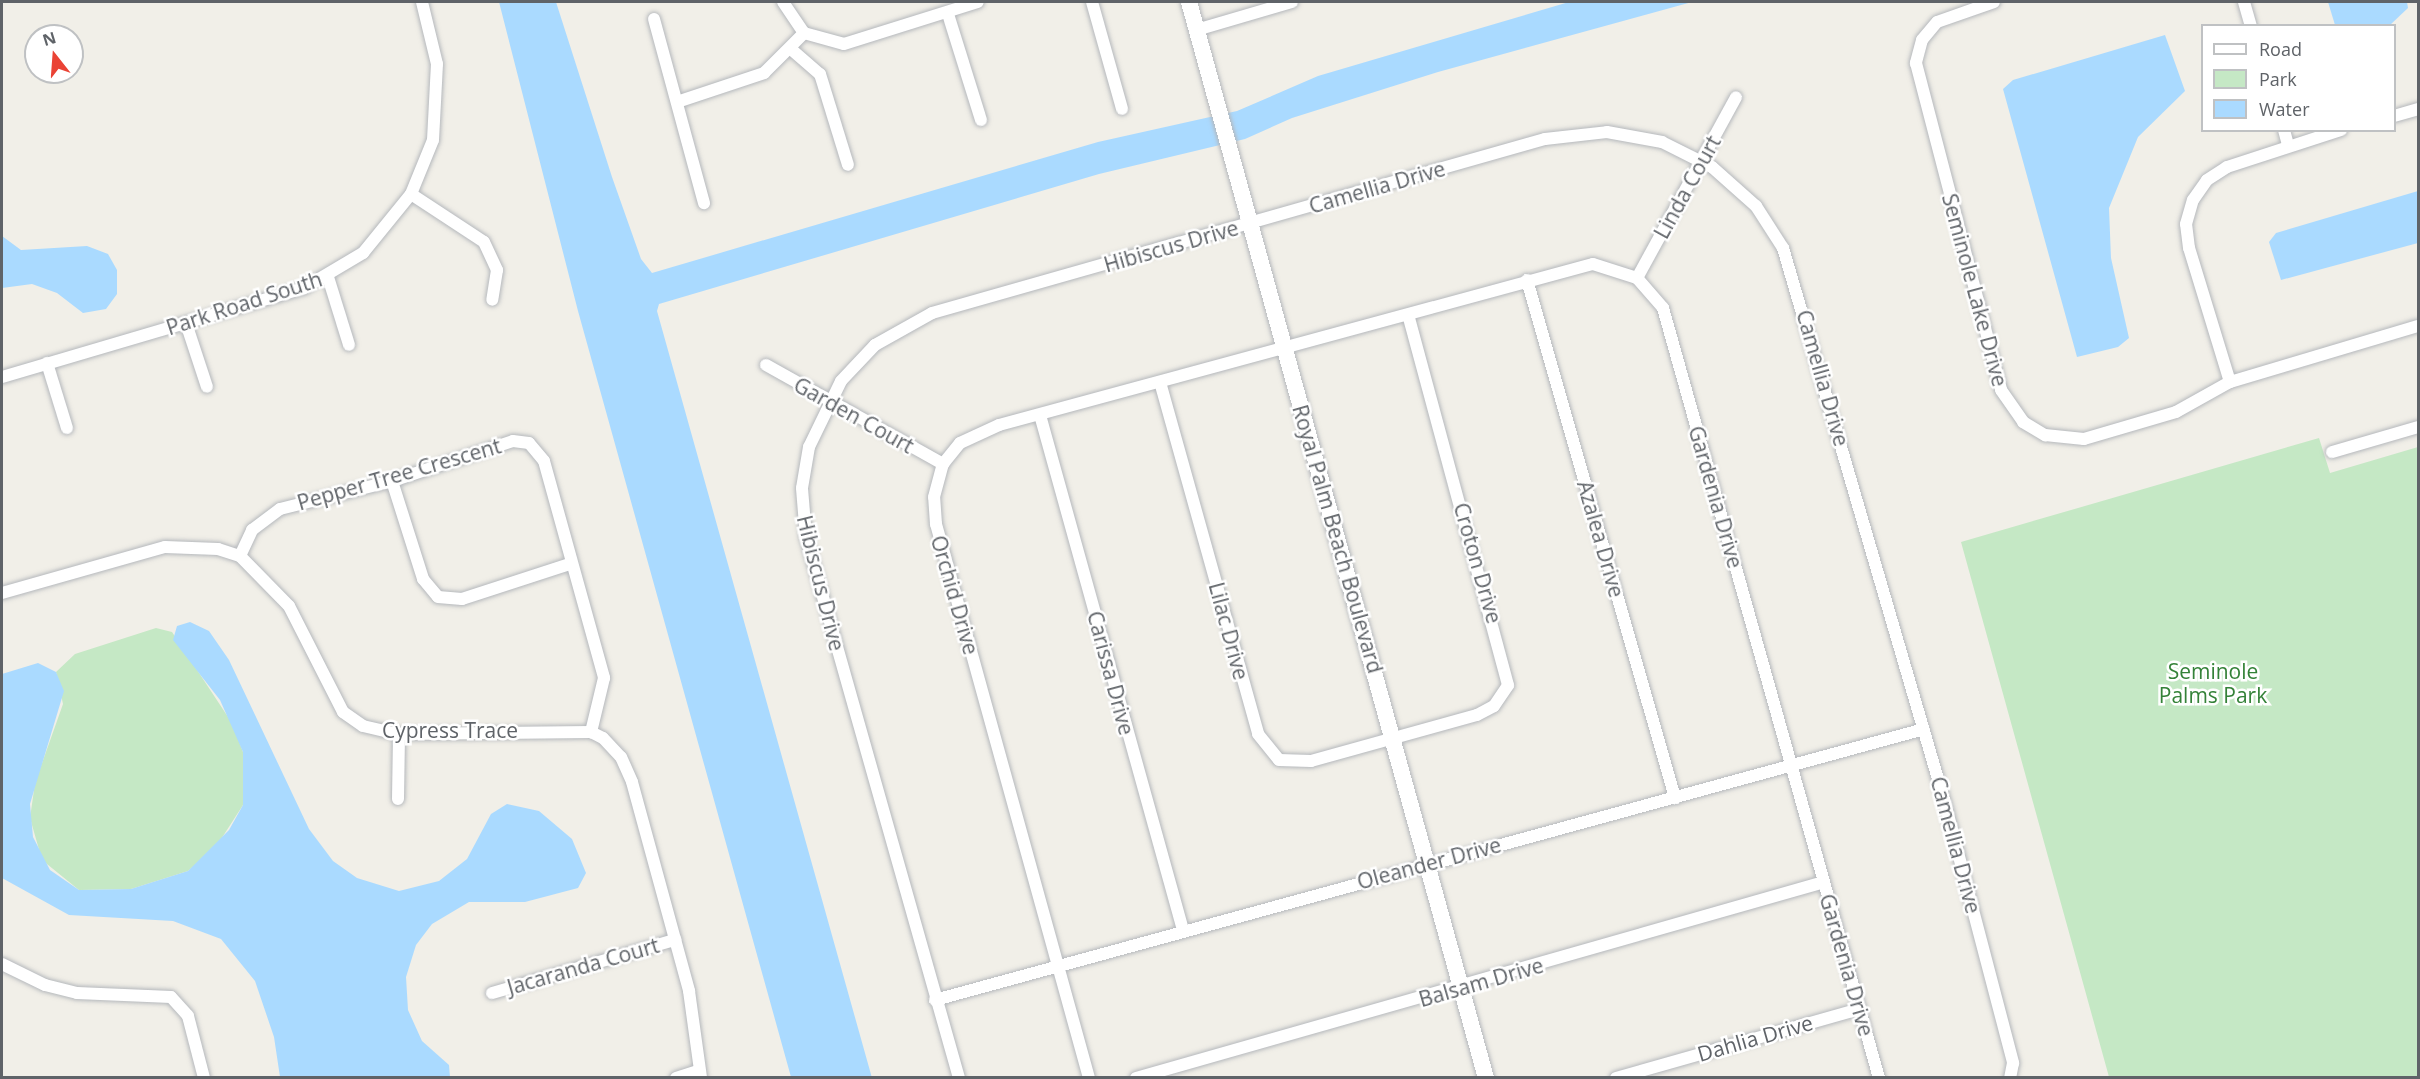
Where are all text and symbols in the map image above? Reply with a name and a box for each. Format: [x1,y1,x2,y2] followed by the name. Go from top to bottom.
[24,24,84,84] north arrow
[2201,24,2396,132] legend
[40,26,59,51] text: N
[2259,37,2302,61] text: Road
[2259,67,2297,91] text: Park
[2259,97,2310,121] text: Water
[1648,131,1726,243] street label: Linda Court
[1306,156,1448,218] street label: Camellia Drive
[1937,191,2013,389] street label: Seminole Lake Drive
[1101,215,1241,277] street label: Hibiscus Drive
[163,266,325,340] street label: Park Road South
[1792,307,1854,449] street label: Camellia Drive
[790,372,918,458] street label: Garden Court
[1288,402,1388,676] street label: Royal Palm Beach Boulevard
[1684,423,1748,571] street label: Gardenia Drive
[294,433,504,515] street label: Pepper Tree Crescent
[1572,478,1630,600] street label: Azalea Drive
[1449,500,1507,626] street label: Croton Drive
[792,513,850,653] street label: Hibiscus Drive
[926,532,984,658] street label: Orchid Drive
[1204,579,1254,683] street label: Lilac Drive
[1082,608,1140,738] street label: Carissa Drive
[2159,658,2267,708] park label: Seminole Palms Park
[382,717,518,743] street label: Cypress Trace
[1926,774,1986,916] street label: Camellia Drive
[1354,832,1504,894] street label: Oleander Drive
[1815,891,1879,1039] street label: Gardenia Drive
[504,932,662,1000] street label: Jacaranda Court
[1416,952,1546,1012] street label: Balsam Drive
[1694,1009,1816,1067] street label: Dahlia Drive

